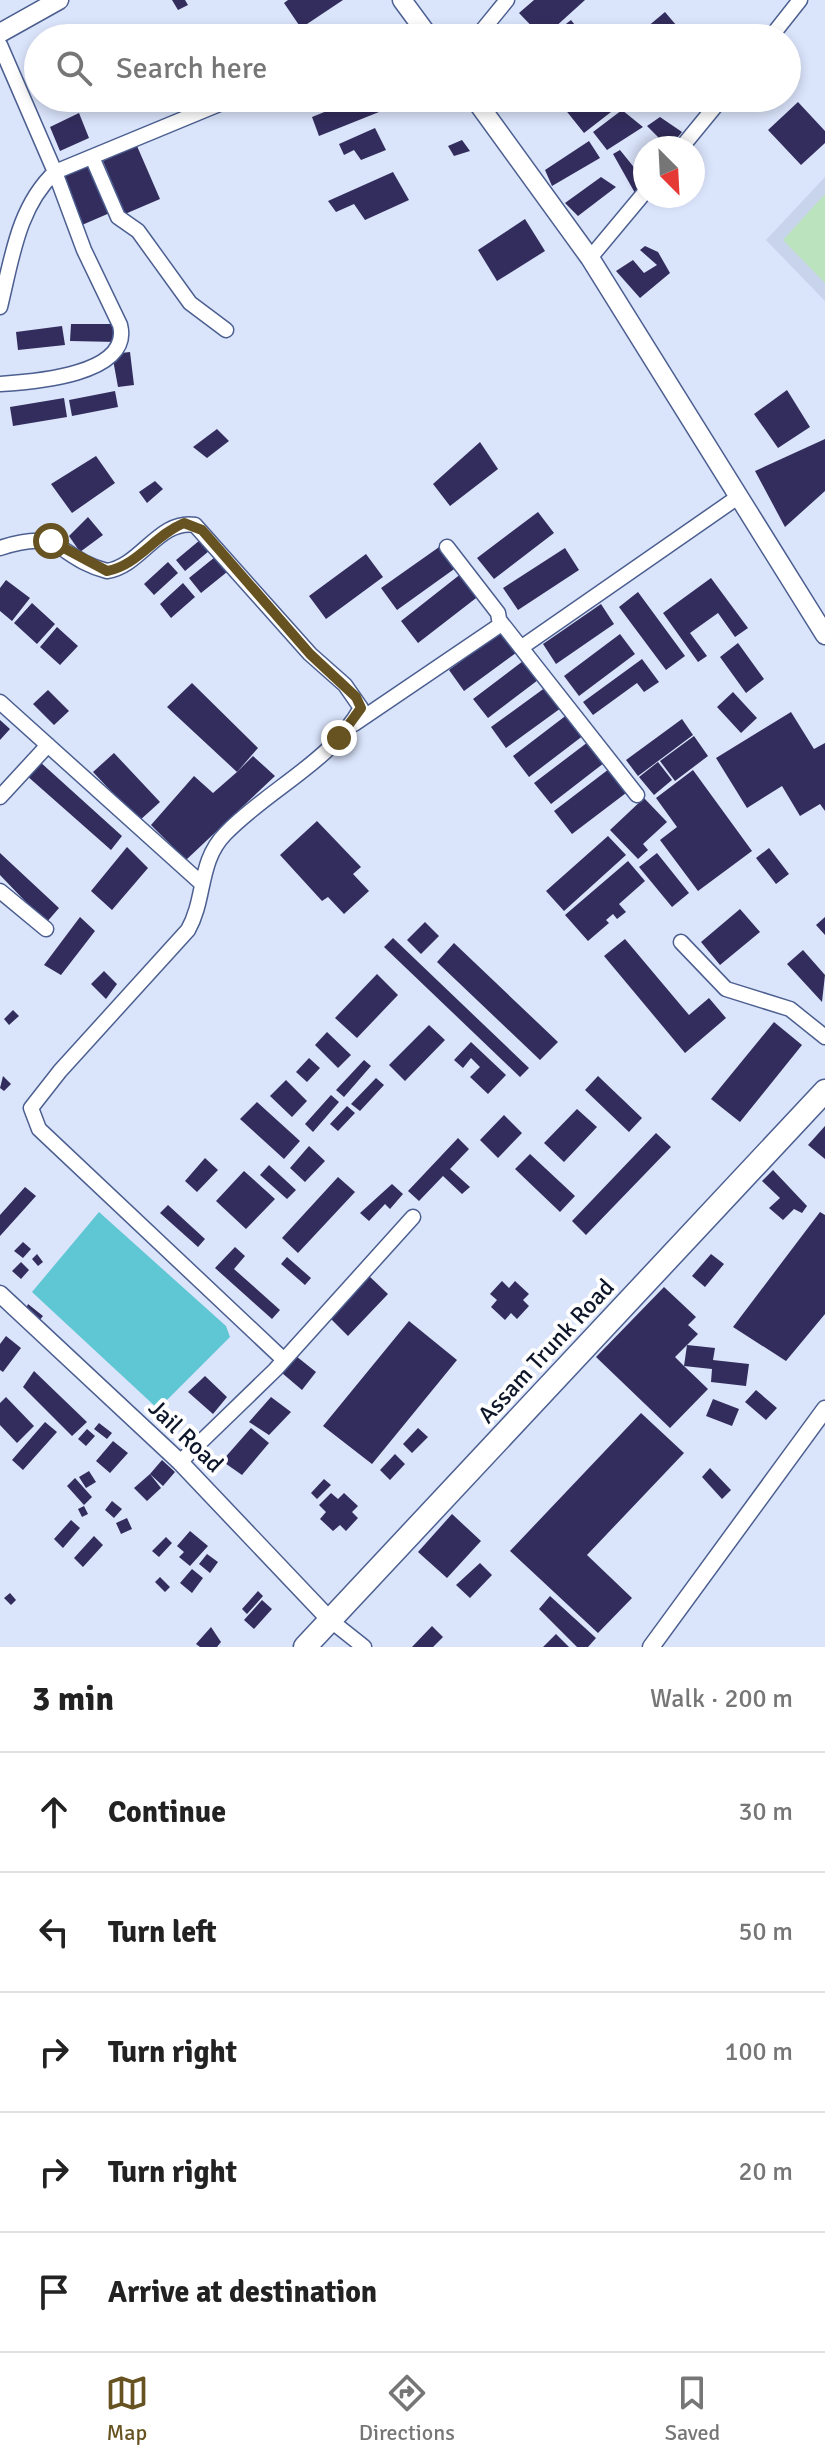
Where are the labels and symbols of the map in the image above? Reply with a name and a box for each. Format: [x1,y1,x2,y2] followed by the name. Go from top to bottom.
[633,136,705,208] north arrow
[33,523,69,559] route start
[321,720,357,756] route end
[471,1273,621,1429] street label: Assam Trunk Road
[142,1393,230,1479] street label: Jail Road

